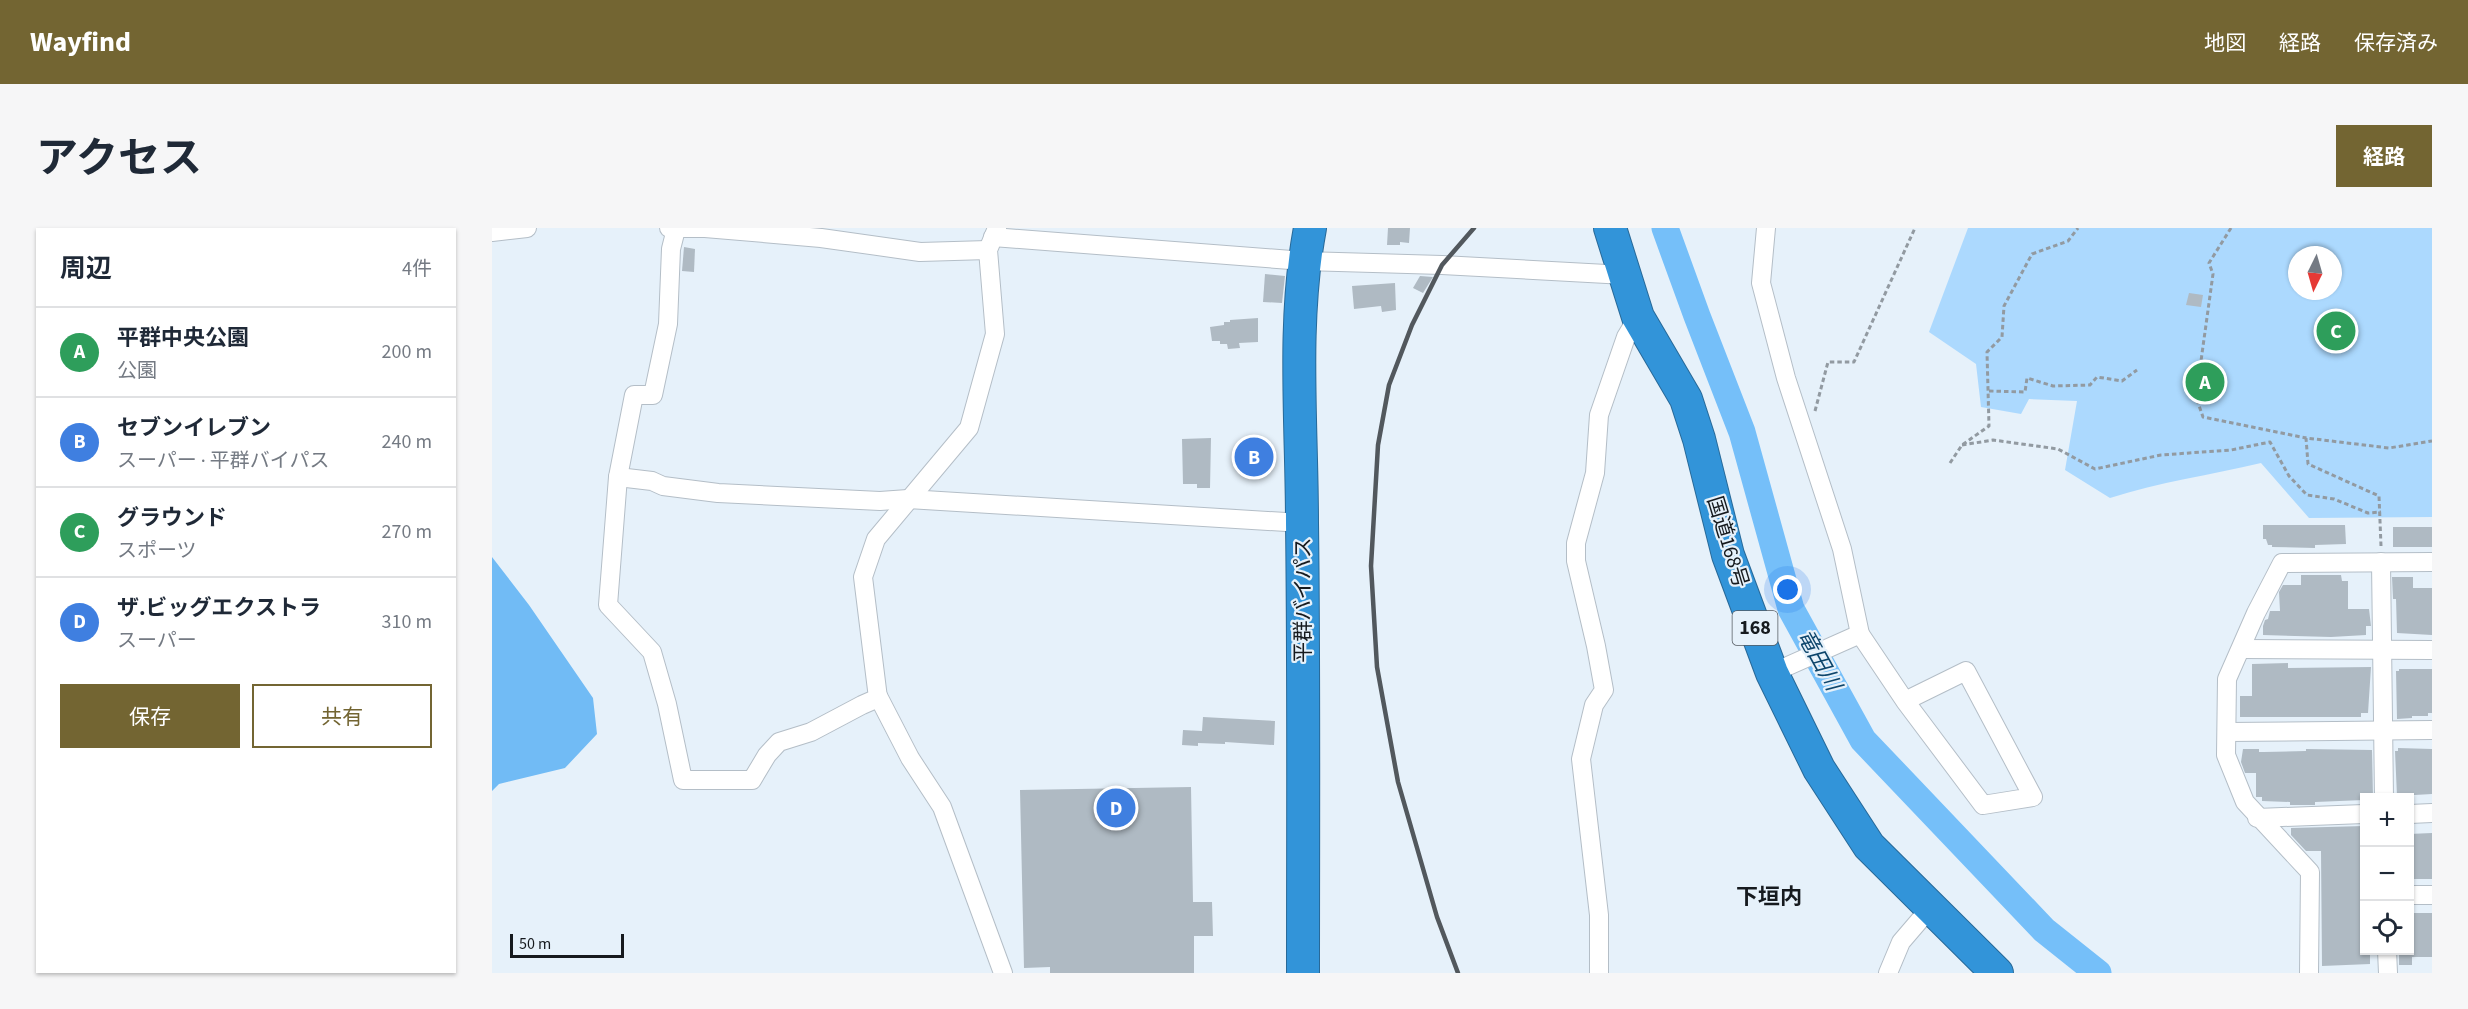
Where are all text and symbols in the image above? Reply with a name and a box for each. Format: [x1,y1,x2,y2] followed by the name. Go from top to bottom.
[30,22,131,62] text: Wayfind
[2204,28,2246,58] text: 地図
[2279,28,2321,58] text: 経路
[2354,28,2438,58] text: 保存済み
[2336,125,2432,187] button: 経路
[36,129,202,189] text: アクセス
[2288,246,2342,300] north arrow
[60,250,112,287] text: 周辺
[402,255,432,283] text: 4件
[2316,308,2356,354] pin: C
[117,322,249,354] text: 平群中央公園
[74,338,85,366] text: A
[382,338,432,366] text: 200 m
[117,357,157,385] text: 公園
[2186,360,2224,404] pin: A
[117,412,271,444] text: セブンイレブン
[73,428,86,456] text: B
[382,428,432,456] text: 240 m
[1234,434,1274,480] pin: B
[117,447,329,475] text: スーパー · 平群バイパス
[1700,493,1756,591] street label: 国道168号
[117,502,227,534] text: グラウンド
[74,518,85,546] text: C
[382,518,432,546] text: 270 m
[117,537,197,565] text: スポーツ
[1288,537,1318,663] street label: 平群バイパス
[1773,575,1802,604] your location
[117,592,321,624] text: ザ.ビッグエクストラ
[73,608,86,636] text: D
[382,608,432,636] text: 310 m
[1732,611,1778,645] road number: 168
[1789,623,1850,698] water label: 竜田川
[117,627,197,655] text: スーパー
[60,684,240,748] button: 保存
[252,684,432,748] button: 共有
[1096,786,1136,830] pin: D
[2360,793,2414,955] map controls
[2360,793,2414,847] button: +
[2360,847,2414,901] button: −
[1736,881,1802,913] district label: 下垣内
[2360,901,2414,955] button: locate
[510,931,624,958] scale bar
[519,933,551,955] text: 50 m

